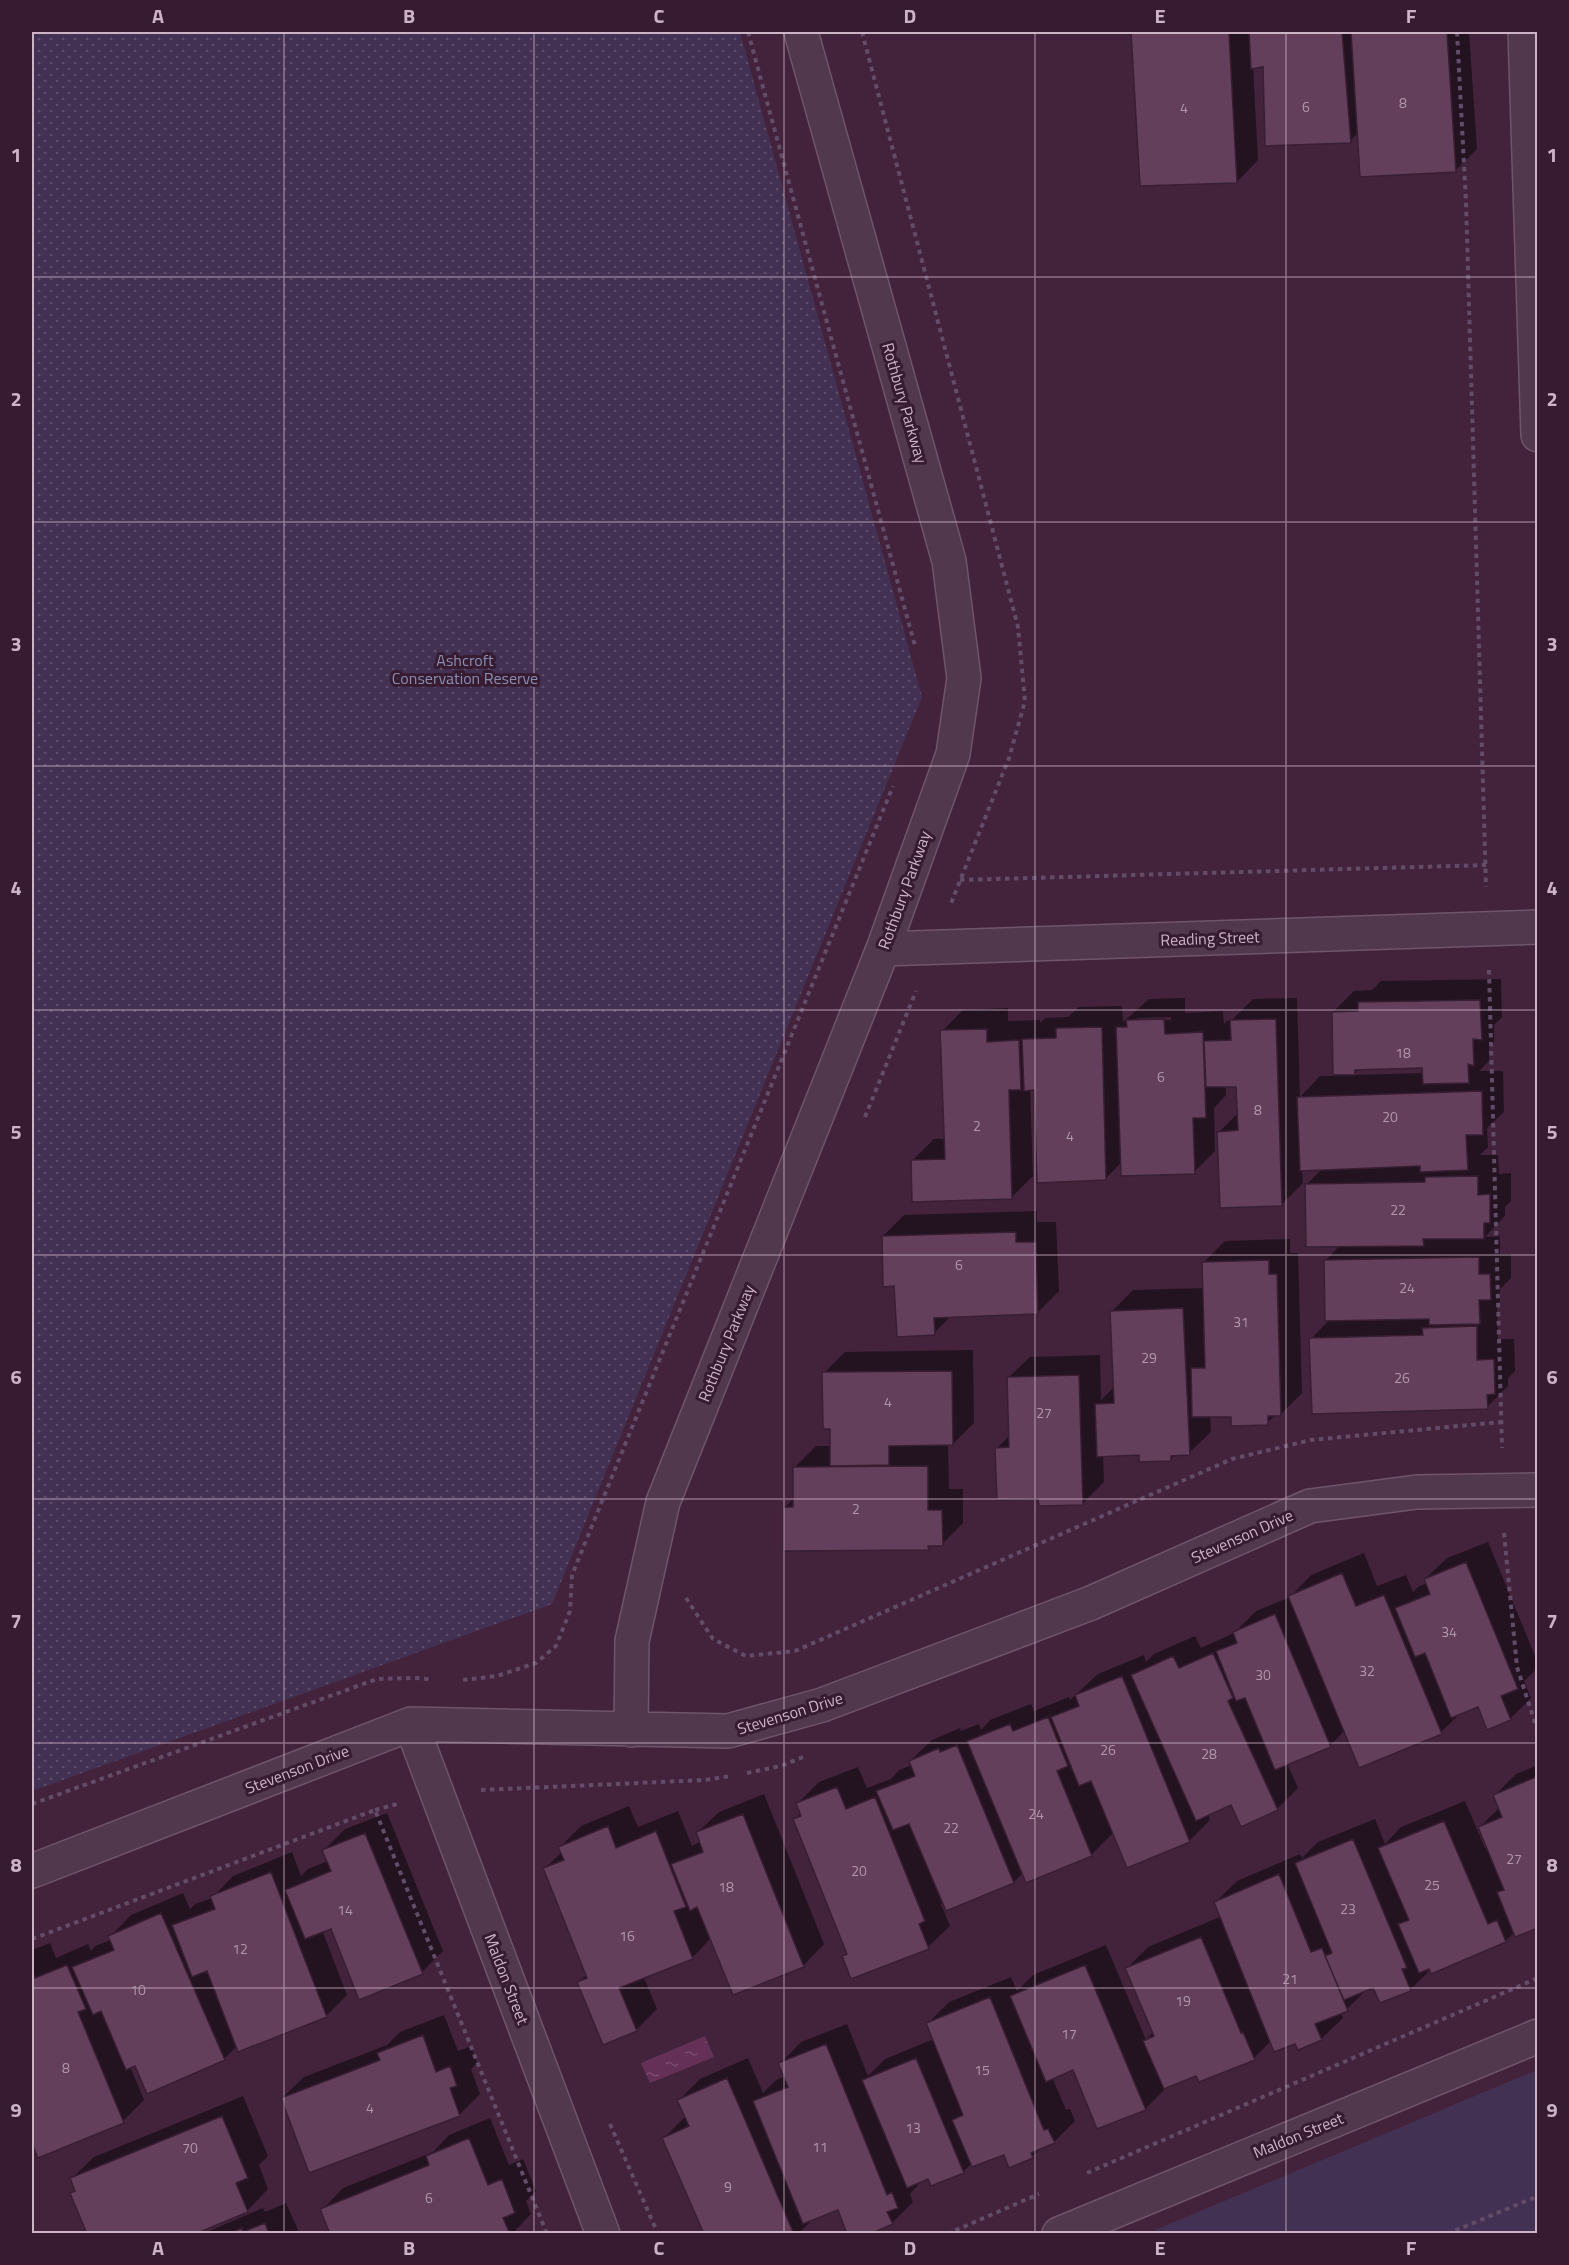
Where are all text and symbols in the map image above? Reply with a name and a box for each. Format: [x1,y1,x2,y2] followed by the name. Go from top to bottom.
[152,0,164,31] text: A
[403,0,415,31] text: B
[654,0,665,31] text: C
[904,0,916,31] text: D
[1154,0,1166,31] text: E
[1406,0,1417,31] text: F
[1399,92,1407,113] house number: 8
[1302,96,1310,117] house number: 6
[1180,97,1188,118] house number: 4
[10,139,22,170] text: 1
[1546,139,1558,170] text: 1
[876,340,934,466] street label: Rothbury Parkway
[10,383,22,414] text: 2
[1546,383,1558,414] text: 2
[10,628,22,659] text: 3
[1546,628,1558,659] text: 3
[392,648,538,690] park label: Ashcroft Conservation Reserve
[871,827,937,953] street label: Rothbury Parkway
[10,872,22,903] text: 4
[1546,872,1558,903] text: 4
[1160,924,1260,952] street label: Reading Street
[1395,1042,1411,1063] house number: 18
[1157,1066,1165,1087] house number: 6
[1254,1099,1262,1120] house number: 8
[1382,1106,1398,1127] house number: 20
[973,1115,981,1136] house number: 2
[10,1116,22,1147] text: 5
[1546,1116,1558,1147] text: 5
[1066,1125,1074,1146] house number: 4
[1390,1199,1406,1220] house number: 22
[955,1254,963,1275] house number: 6
[1399,1277,1415,1298] house number: 24
[692,1281,761,1405] street label: Rothbury Parkway
[1233,1311,1249,1332] house number: 31
[1141,1347,1157,1368] house number: 29
[10,1361,22,1392] text: 6
[1546,1361,1558,1392] text: 6
[1394,1367,1410,1388] house number: 26
[884,1391,892,1412] house number: 4
[1036,1402,1052,1423] house number: 27
[852,1498,860,1519] house number: 2
[1187,1503,1297,1569] street label: Stevenson Drive
[10,1605,22,1636] text: 7
[1546,1605,1558,1636] text: 7
[1441,1621,1457,1642] house number: 34
[1359,1660,1375,1681] house number: 32
[1255,1664,1271,1685] house number: 30
[734,1686,846,1740] street label: Stevenson Drive
[242,1738,352,1800] street label: Stevenson Drive
[1100,1739,1116,1760] house number: 26
[1201,1743,1217,1764] house number: 28
[1028,1803,1044,1824] house number: 24
[943,1817,959,1838] house number: 22
[1506,1848,1522,1869] house number: 27
[10,1849,22,1880] text: 8
[1546,1849,1558,1880] text: 8
[851,1860,867,1881] house number: 20
[1424,1874,1440,1895] house number: 25
[718,1876,734,1897] house number: 18
[1340,1898,1356,1919] house number: 23
[337,1899,353,1920] house number: 14
[619,1925,635,1946] house number: 16
[479,1930,535,2028] street label: Maldon Street
[232,1938,248,1959] house number: 12
[1282,1968,1298,1989] house number: 21
[130,1979,146,2000] house number: 10
[1175,1990,1191,2011] house number: 19
[1061,2023,1077,2044] house number: 17
[62,2057,70,2078] house number: 8
[974,2059,990,2080] house number: 15
[10,2094,22,2125] text: 9
[1546,2094,1558,2125] text: 9
[366,2097,374,2118] house number: 4
[1249,2106,1347,2164] street label: Maldon Street
[905,2117,921,2138] house number: 13
[812,2136,828,2157] house number: 11
[182,2137,198,2158] house number: 70
[724,2176,732,2197] house number: 9
[425,2187,433,2208] house number: 6
[152,2232,164,2263] text: A
[403,2232,415,2263] text: B
[654,2232,665,2263] text: C
[904,2232,916,2263] text: D
[1154,2232,1166,2263] text: E
[1406,2232,1417,2263] text: F

